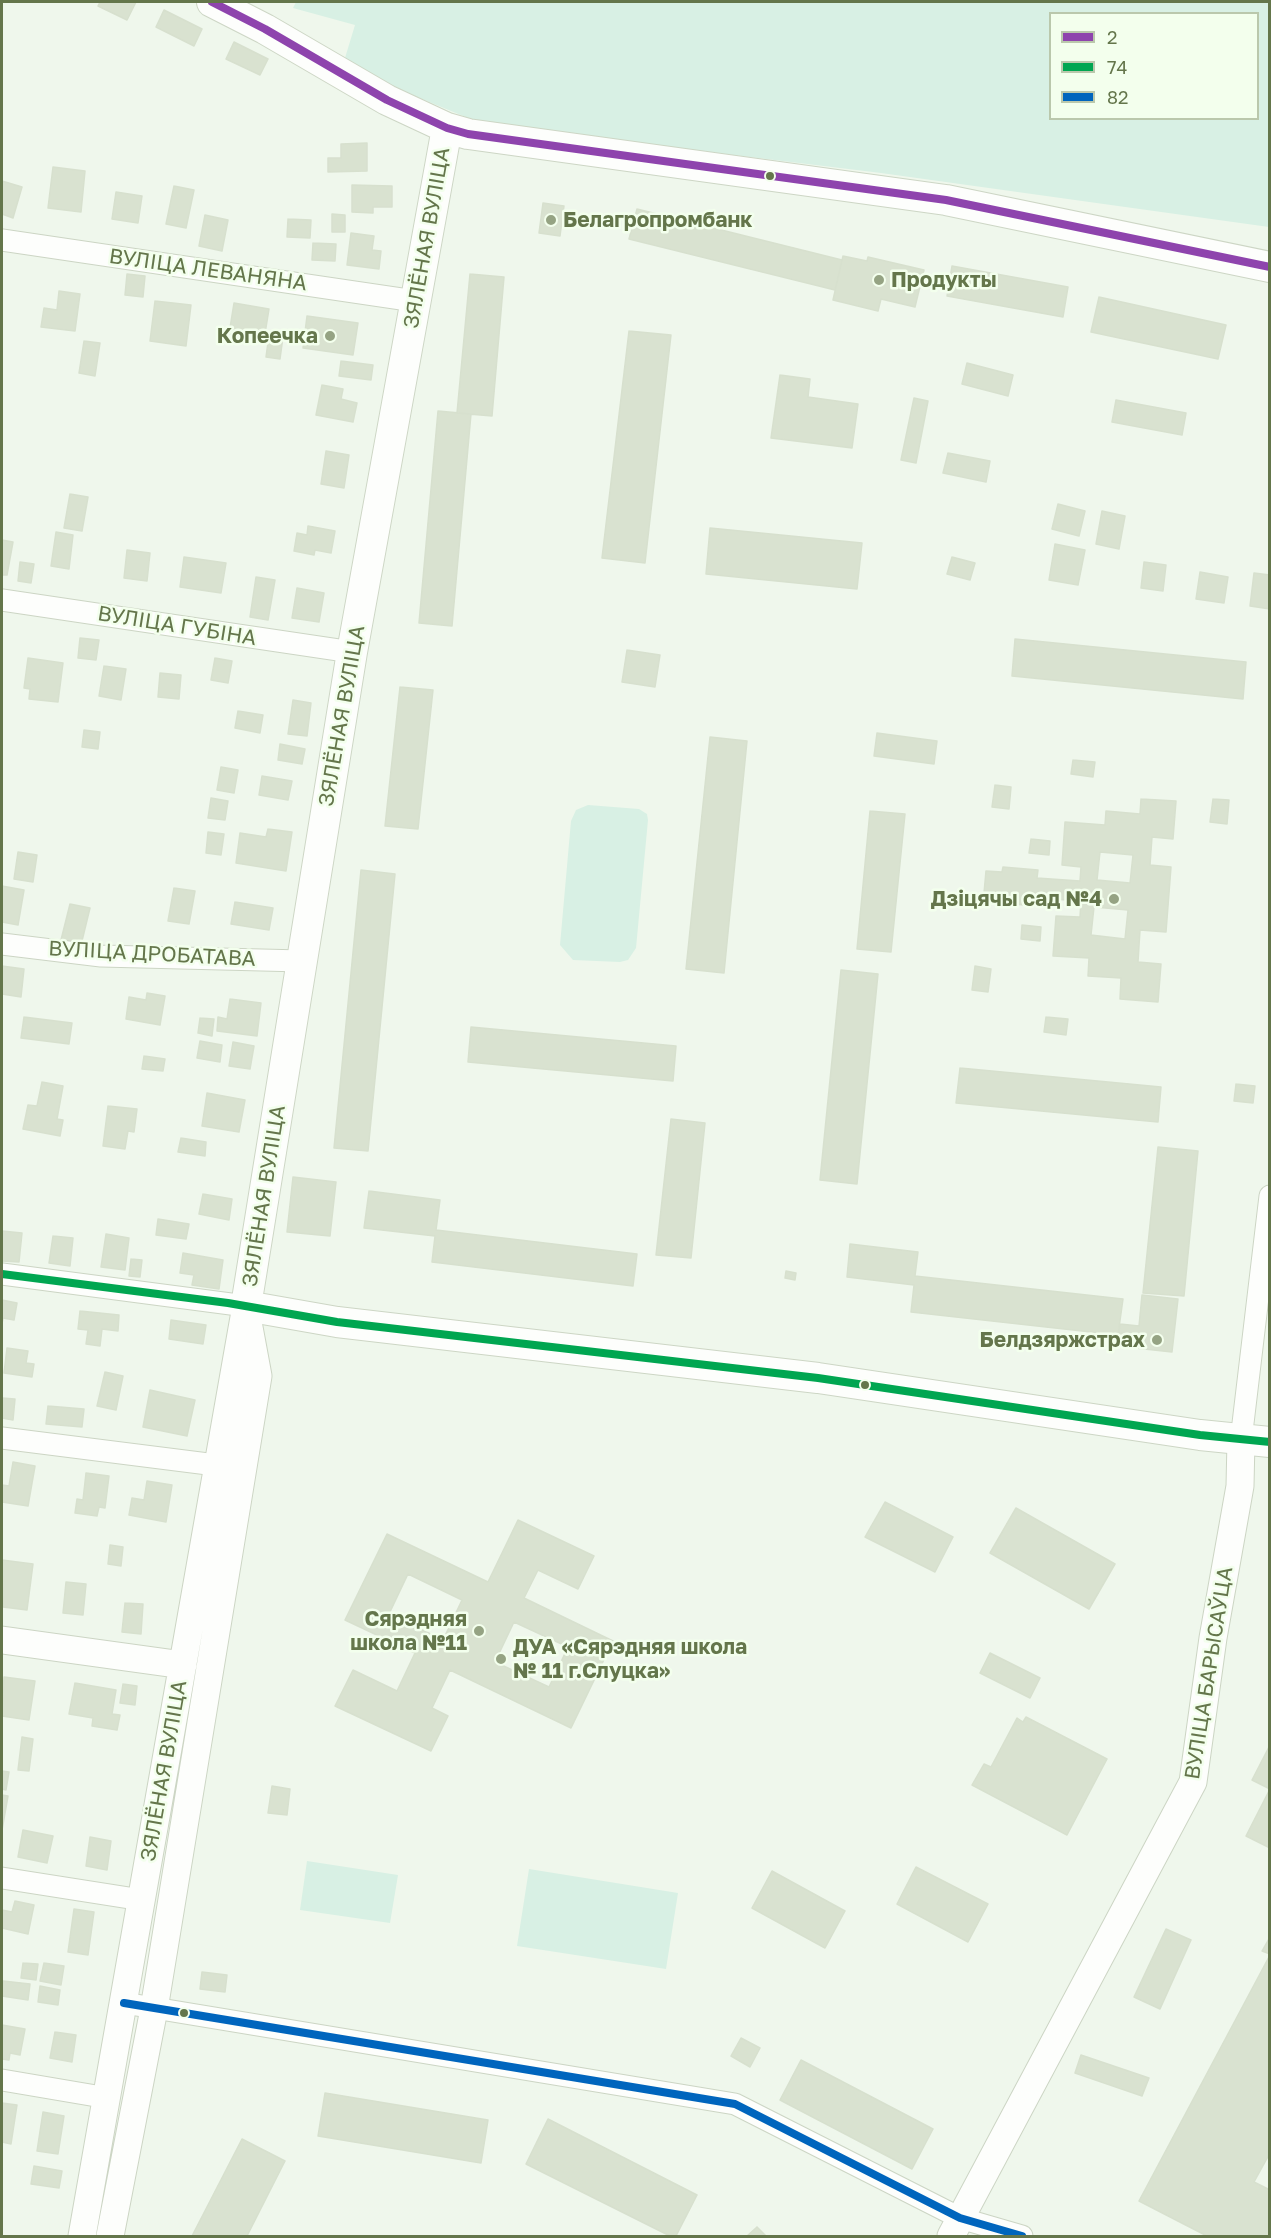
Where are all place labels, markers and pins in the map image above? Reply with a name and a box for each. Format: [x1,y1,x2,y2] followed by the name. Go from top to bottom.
[764,170,776,182] unlabelled marker
[563,207,752,233] place label: Белагропромбанк
[544,213,558,227] marker: Белагропромбанк
[891,267,997,293] place label: Продукты
[872,273,886,287] marker: Продукты
[217,323,318,349] place label: Копеечка
[323,329,337,343] marker: Копеечка
[931,886,1102,912] place label: Дзіцячы сад №4
[1107,892,1121,906] marker: Дзіцячы сад №4
[979,1327,1145,1353] place label: Белдзяржстрах
[1150,1333,1164,1347] marker: Белдзяржстрах
[859,1379,871,1391] unlabelled marker
[350,1606,467,1656] place label: Сярэдняя школа №11
[472,1624,486,1638] marker: Сярэдняя школа №11
[513,1634,747,1684] place label: ДУА «Сярэдняя школа № 11 г.Слуцка»
[494,1652,508,1666] marker: ДУА «Сярэдняя школа № 11 г.Слуцка»
[178,2007,190,2019] unlabelled marker

